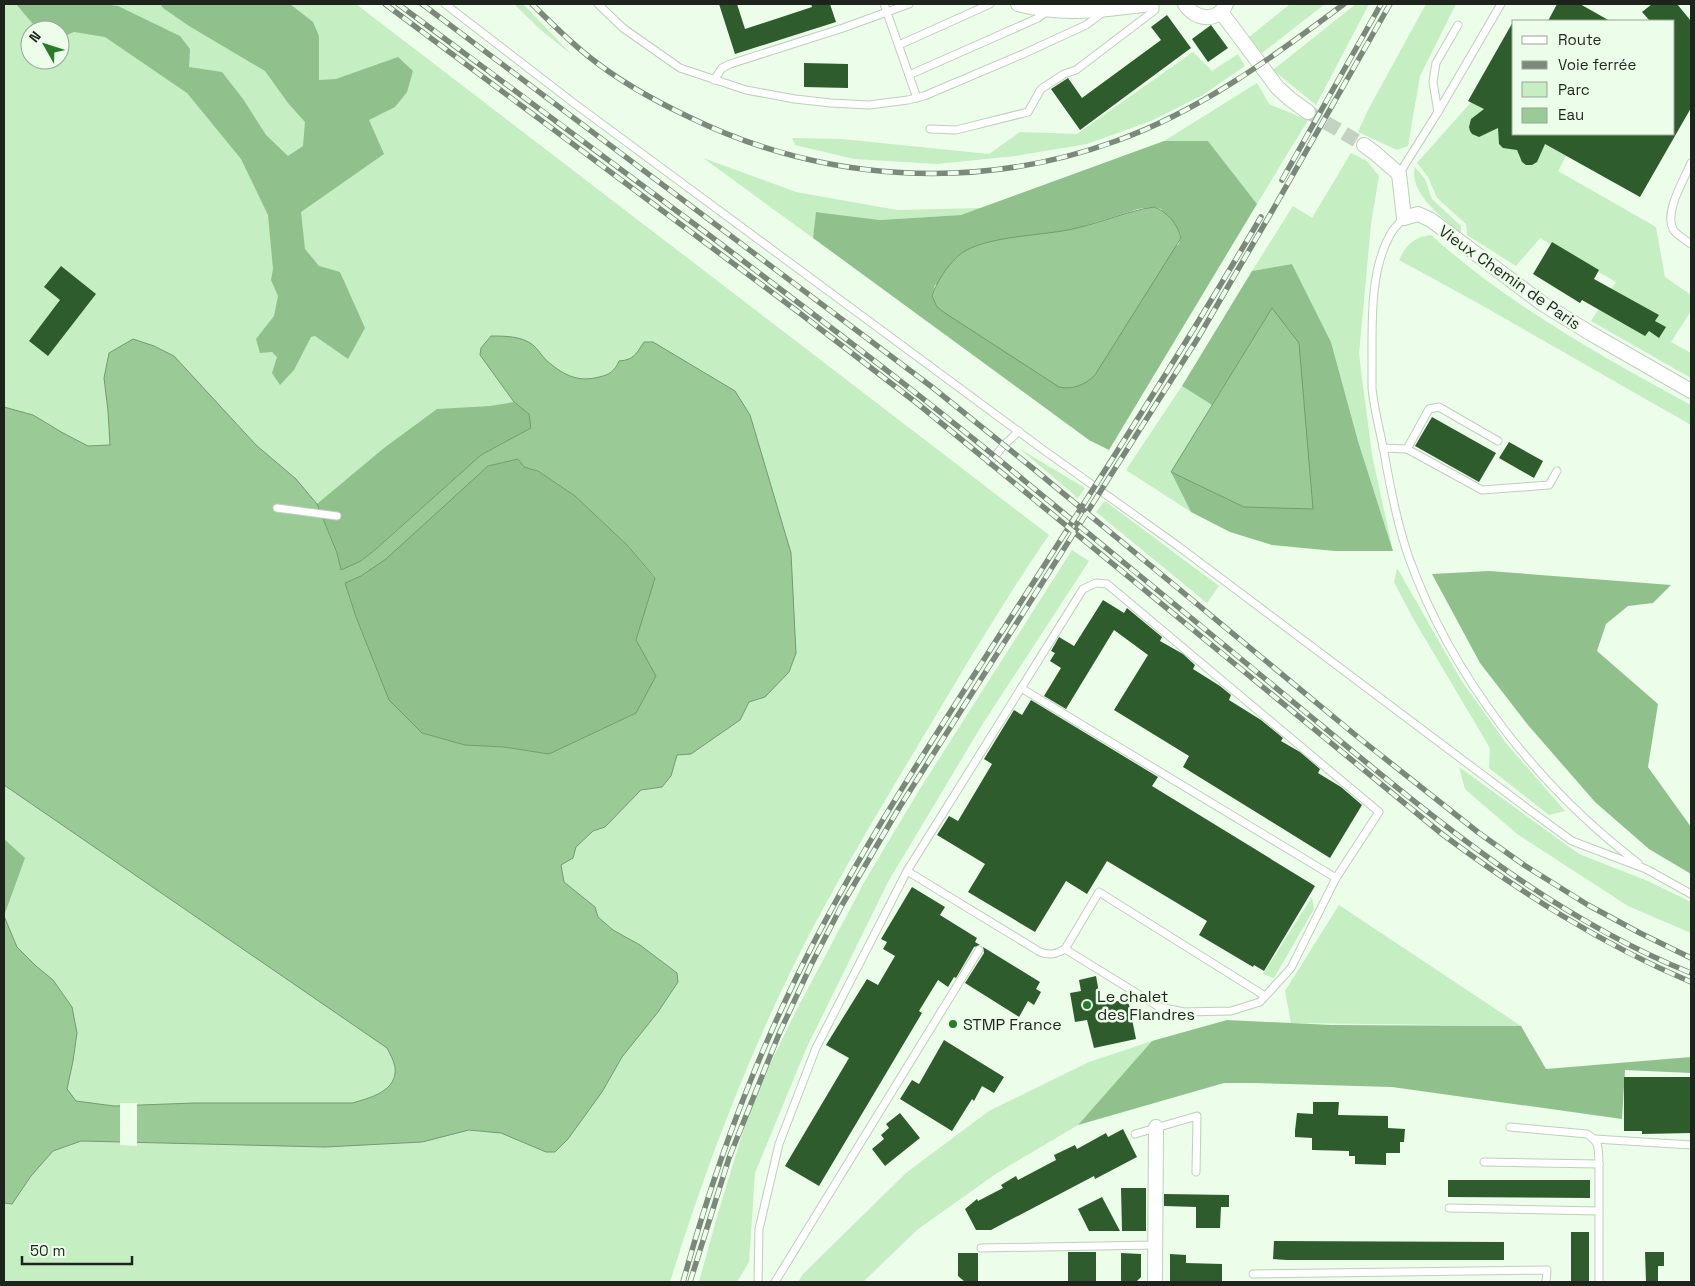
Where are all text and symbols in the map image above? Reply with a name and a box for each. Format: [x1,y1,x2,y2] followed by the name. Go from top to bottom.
[20,20,70,70] north arrow
[1512,20,1675,135] legend
[25,28,45,46] text: N
[1558,30,1602,49] text: Route
[1558,55,1636,74] text: Voie ferrée
[1558,80,1590,99] text: Parc
[1558,105,1584,124] text: Eau
[1435,220,1585,334] street label: Vieux Chemin de Paris
[1097,986,1195,1025] place label: Le chalet des Flandres
[1081,999,1093,1011] marker: Le chalet des Flandres
[963,1014,1062,1035] place label: STMP France
[947,1018,959,1030] marker: STMP France
[22,1234,132,1266] scale bar
[30,1241,65,1260] text: 50 m

